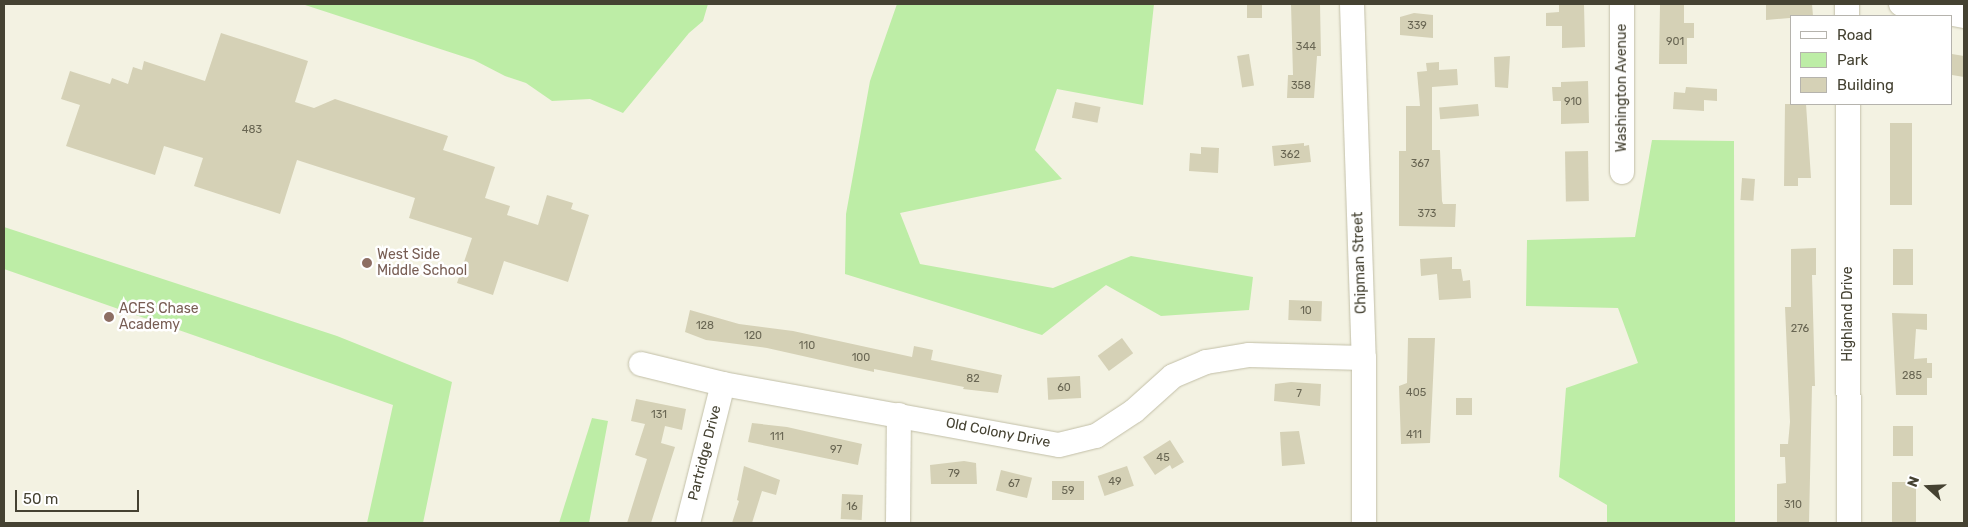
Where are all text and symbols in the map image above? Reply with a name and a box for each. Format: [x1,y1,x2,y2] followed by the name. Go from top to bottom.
[1790,15,1953,105] legend
[1407,19,1427,33] house number: 339
[1614,24,1630,152] street label: Washington Avenue
[1837,26,1873,44] text: Road
[1666,35,1684,49] house number: 901
[1296,40,1316,54] house number: 344
[1837,51,1868,69] text: Park
[1837,76,1894,94] text: Building
[1291,79,1311,93] house number: 358
[1564,95,1582,109] house number: 910
[242,123,262,137] house number: 483
[1280,148,1300,162] house number: 362
[1411,157,1429,171] house number: 367
[1418,207,1436,221] house number: 373
[1350,212,1370,314] street label: Chipman Street
[377,247,467,280] place label: West Side Middle School
[361,257,373,269] marker: West Side Middle School
[1840,266,1856,362] street label: Highland Drive
[119,301,199,334] place label: ACES Chase Academy
[1300,304,1312,318] house number: 10
[103,311,115,323] marker: ACES Chase Academy
[696,319,714,333] house number: 128
[1791,322,1809,336] house number: 276
[744,329,762,343] house number: 120
[799,339,815,353] house number: 110
[852,351,870,365] house number: 100
[1902,369,1922,383] house number: 285
[966,372,980,386] house number: 82
[1057,381,1071,395] house number: 60
[1406,386,1426,400] house number: 405
[1296,387,1302,401] house number: 7
[685,404,725,502] street label: Partridge Drive
[651,408,667,422] house number: 131
[944,415,1052,451] street label: Old Colony Drive
[1406,428,1422,442] house number: 411
[770,430,784,444] house number: 111
[830,443,842,457] house number: 97
[1156,451,1170,465] house number: 45
[1903,462,1953,512] north arrow
[948,467,960,481] house number: 79
[1904,474,1923,489] text: N
[1108,475,1122,489] house number: 49
[1008,477,1020,491] house number: 67
[18,480,141,512] scale bar
[1061,484,1075,498] house number: 59
[23,490,58,508] text: 50 m
[1784,498,1802,512] house number: 310
[846,500,858,514] house number: 16

